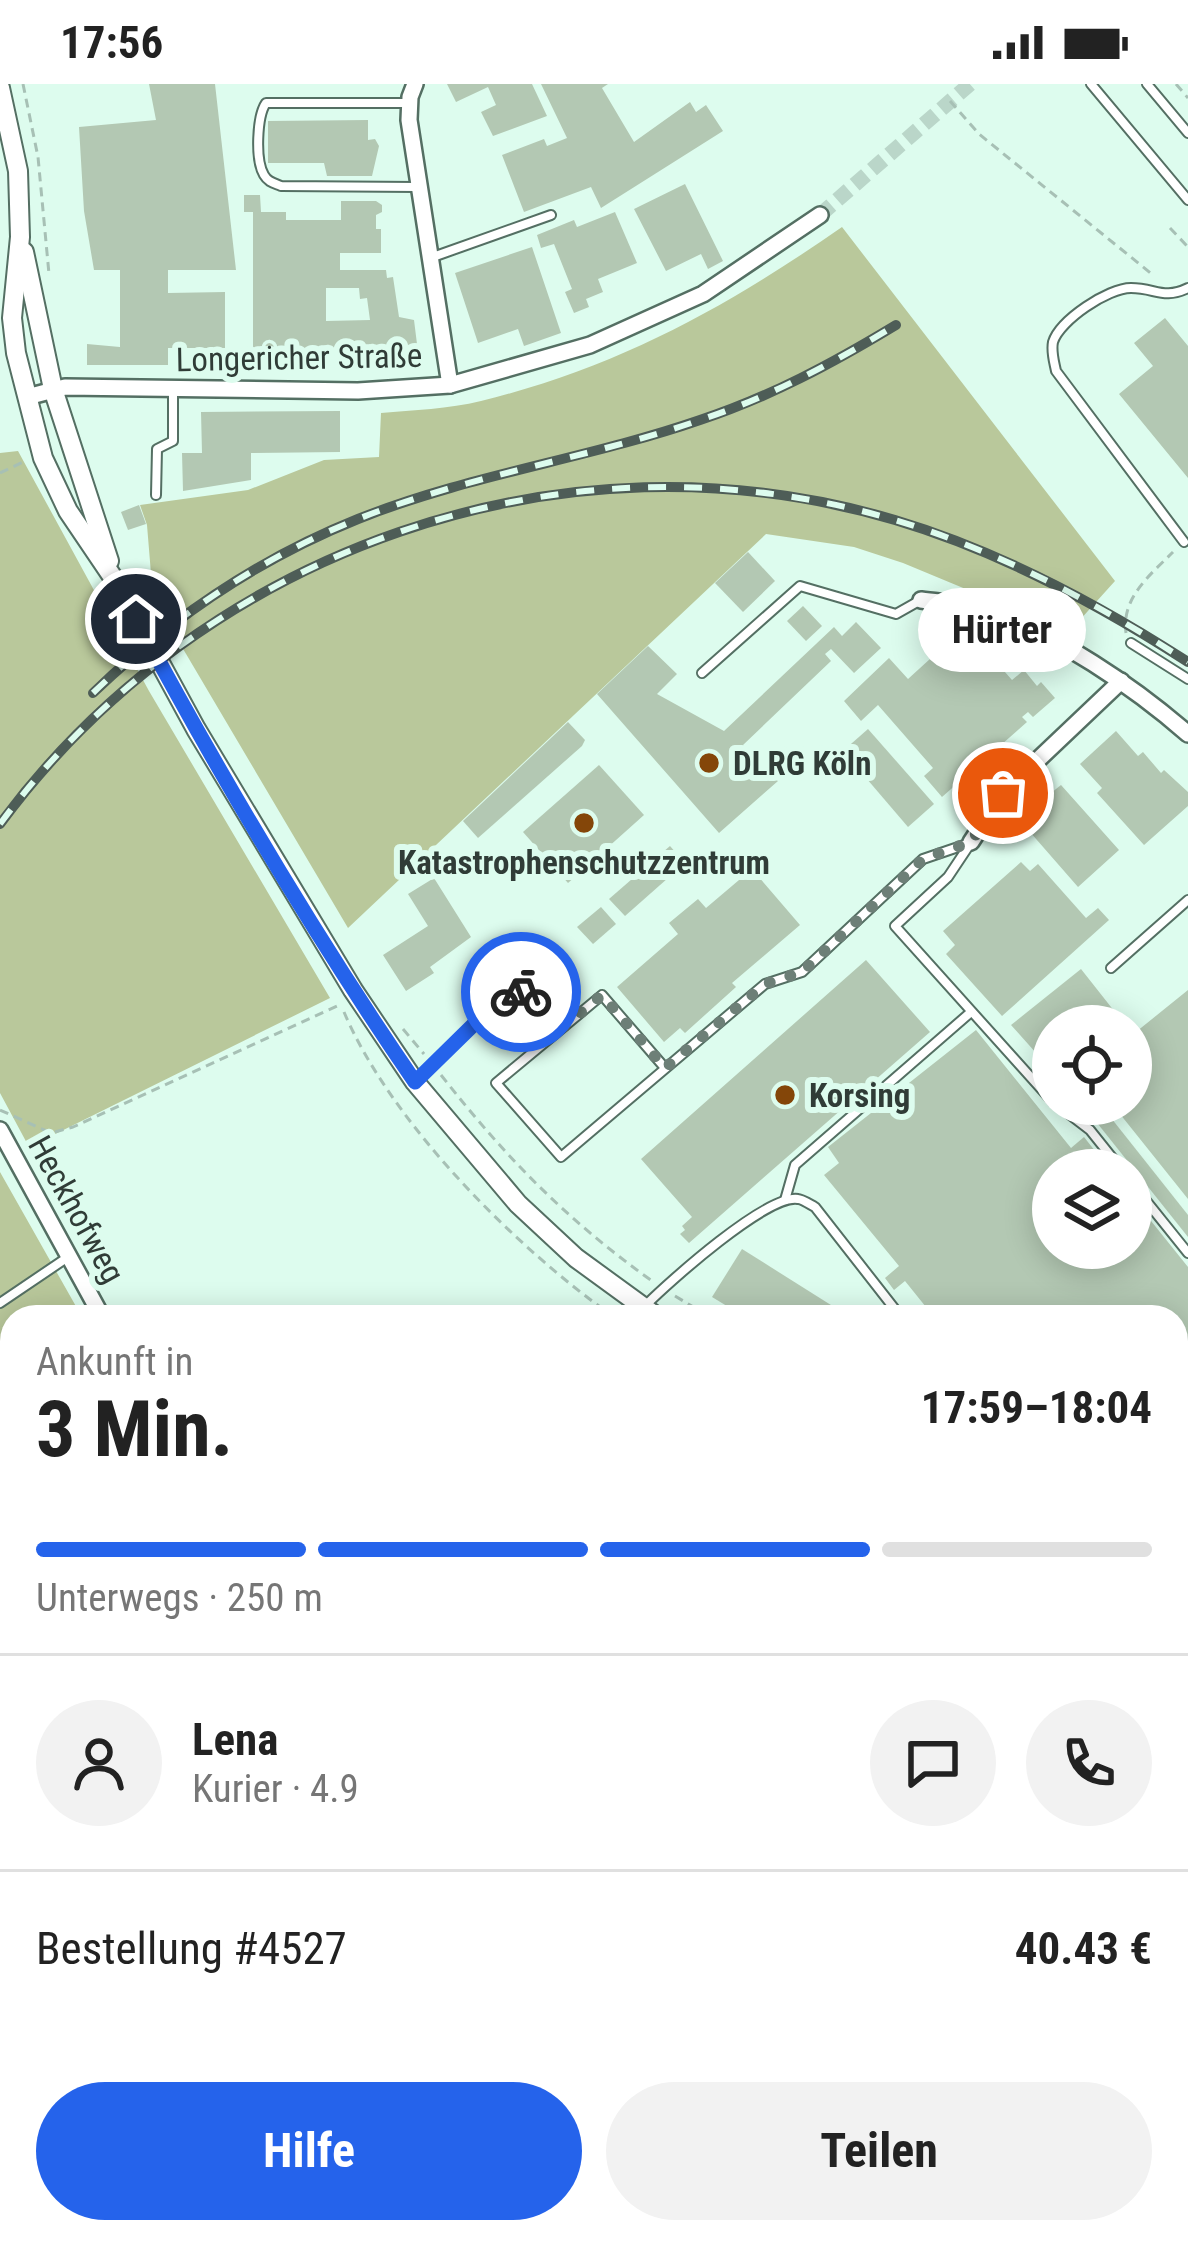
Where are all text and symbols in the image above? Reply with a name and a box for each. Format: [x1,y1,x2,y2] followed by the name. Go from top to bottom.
[60,16,163,69] text: 17:56
[175,336,423,379] street label: Longericher Straße
[85,568,187,670] pin
[103,586,169,652] icon: home
[919,589,1087,673] callout: Hürter
[952,607,1052,653] text: Hürter
[952,742,1054,844] pin
[733,744,871,783] place label: DLRG Köln
[696,750,722,776] marker: DLRG Köln
[970,760,1036,826] icon: bag
[571,810,597,836] marker: Katastrophenschutzzentrum
[398,843,770,882] place label: Katastrophenschutzzentrum
[461,932,581,1052] courier
[488,959,554,1025] icon: bike
[1032,1005,1152,1269] map controls
[1032,1005,1152,1125] button: locate
[809,1076,910,1115] place label: Korsing
[772,1082,798,1108] marker: Korsing
[20,1129,133,1290] street label: Heckhofweg
[1032,1149,1152,1269] button: layers
[36,1339,193,1385] text: Ankunft in
[921,1381,1152,1434] text: 17:59–18:04
[36,1384,233,1475] text: 3 Min.
[36,1575,323,1621] text: Unterwegs · 250 m
[36,1700,162,1826] button: person
[870,1700,996,1826] button: chat
[1026,1700,1152,1826] button: phone
[192,1713,278,1766] text: Lena
[192,1766,359,1812] text: Kurier · 4.9
[36,1922,347,1975] text: Bestellung #4527
[1015,1922,1152,1975] text: 40.43 €
[36,2082,582,2220] button: Hilfe
[606,2082,1152,2220] button: Teilen

